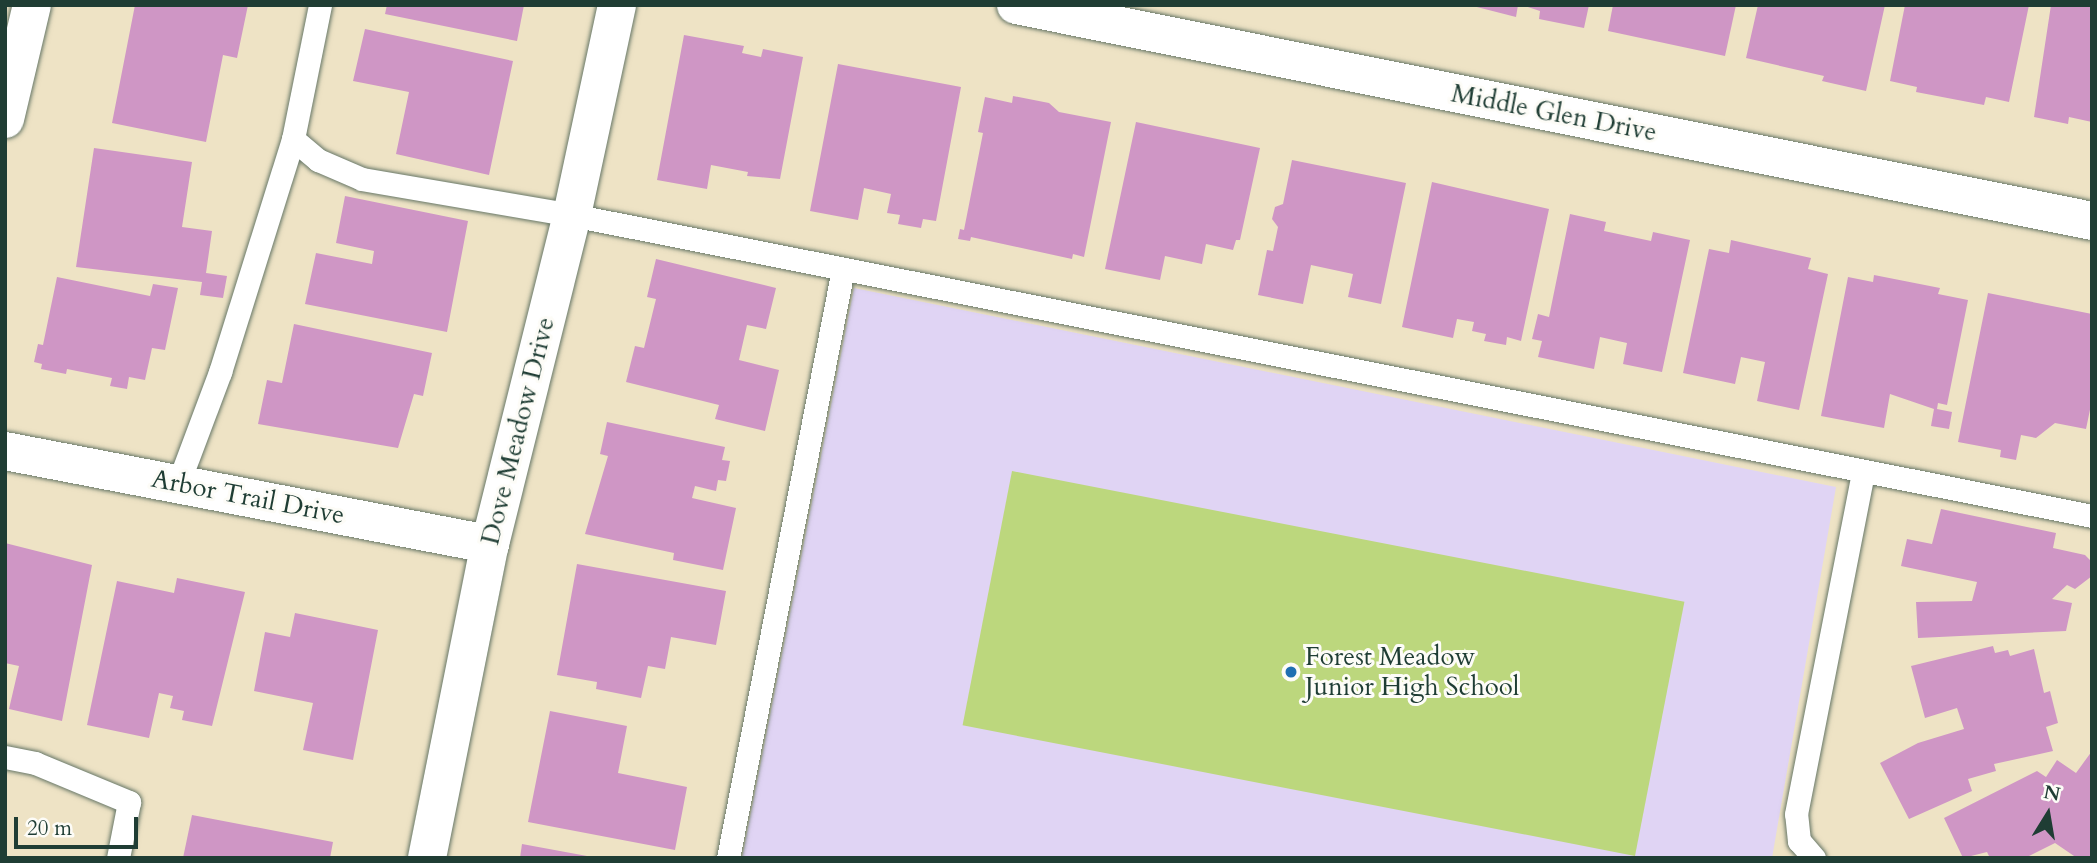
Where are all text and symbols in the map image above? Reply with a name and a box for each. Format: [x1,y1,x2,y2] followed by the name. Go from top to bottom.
[1449,78,1659,148] street label: Middle Glen Drive
[475,314,561,548] street label: Dove Meadow Drive
[149,463,347,531] street label: Arbor Trail Drive
[1305,641,1519,702] place label: Forest Meadow Junior High School
[1283,664,1299,680] marker: Forest Meadow Junior High School
[2013,779,2083,849] north arrow
[2041,779,2063,808] text: N
[18,804,142,848] scale bar
[27,814,72,843] text: 20 m

